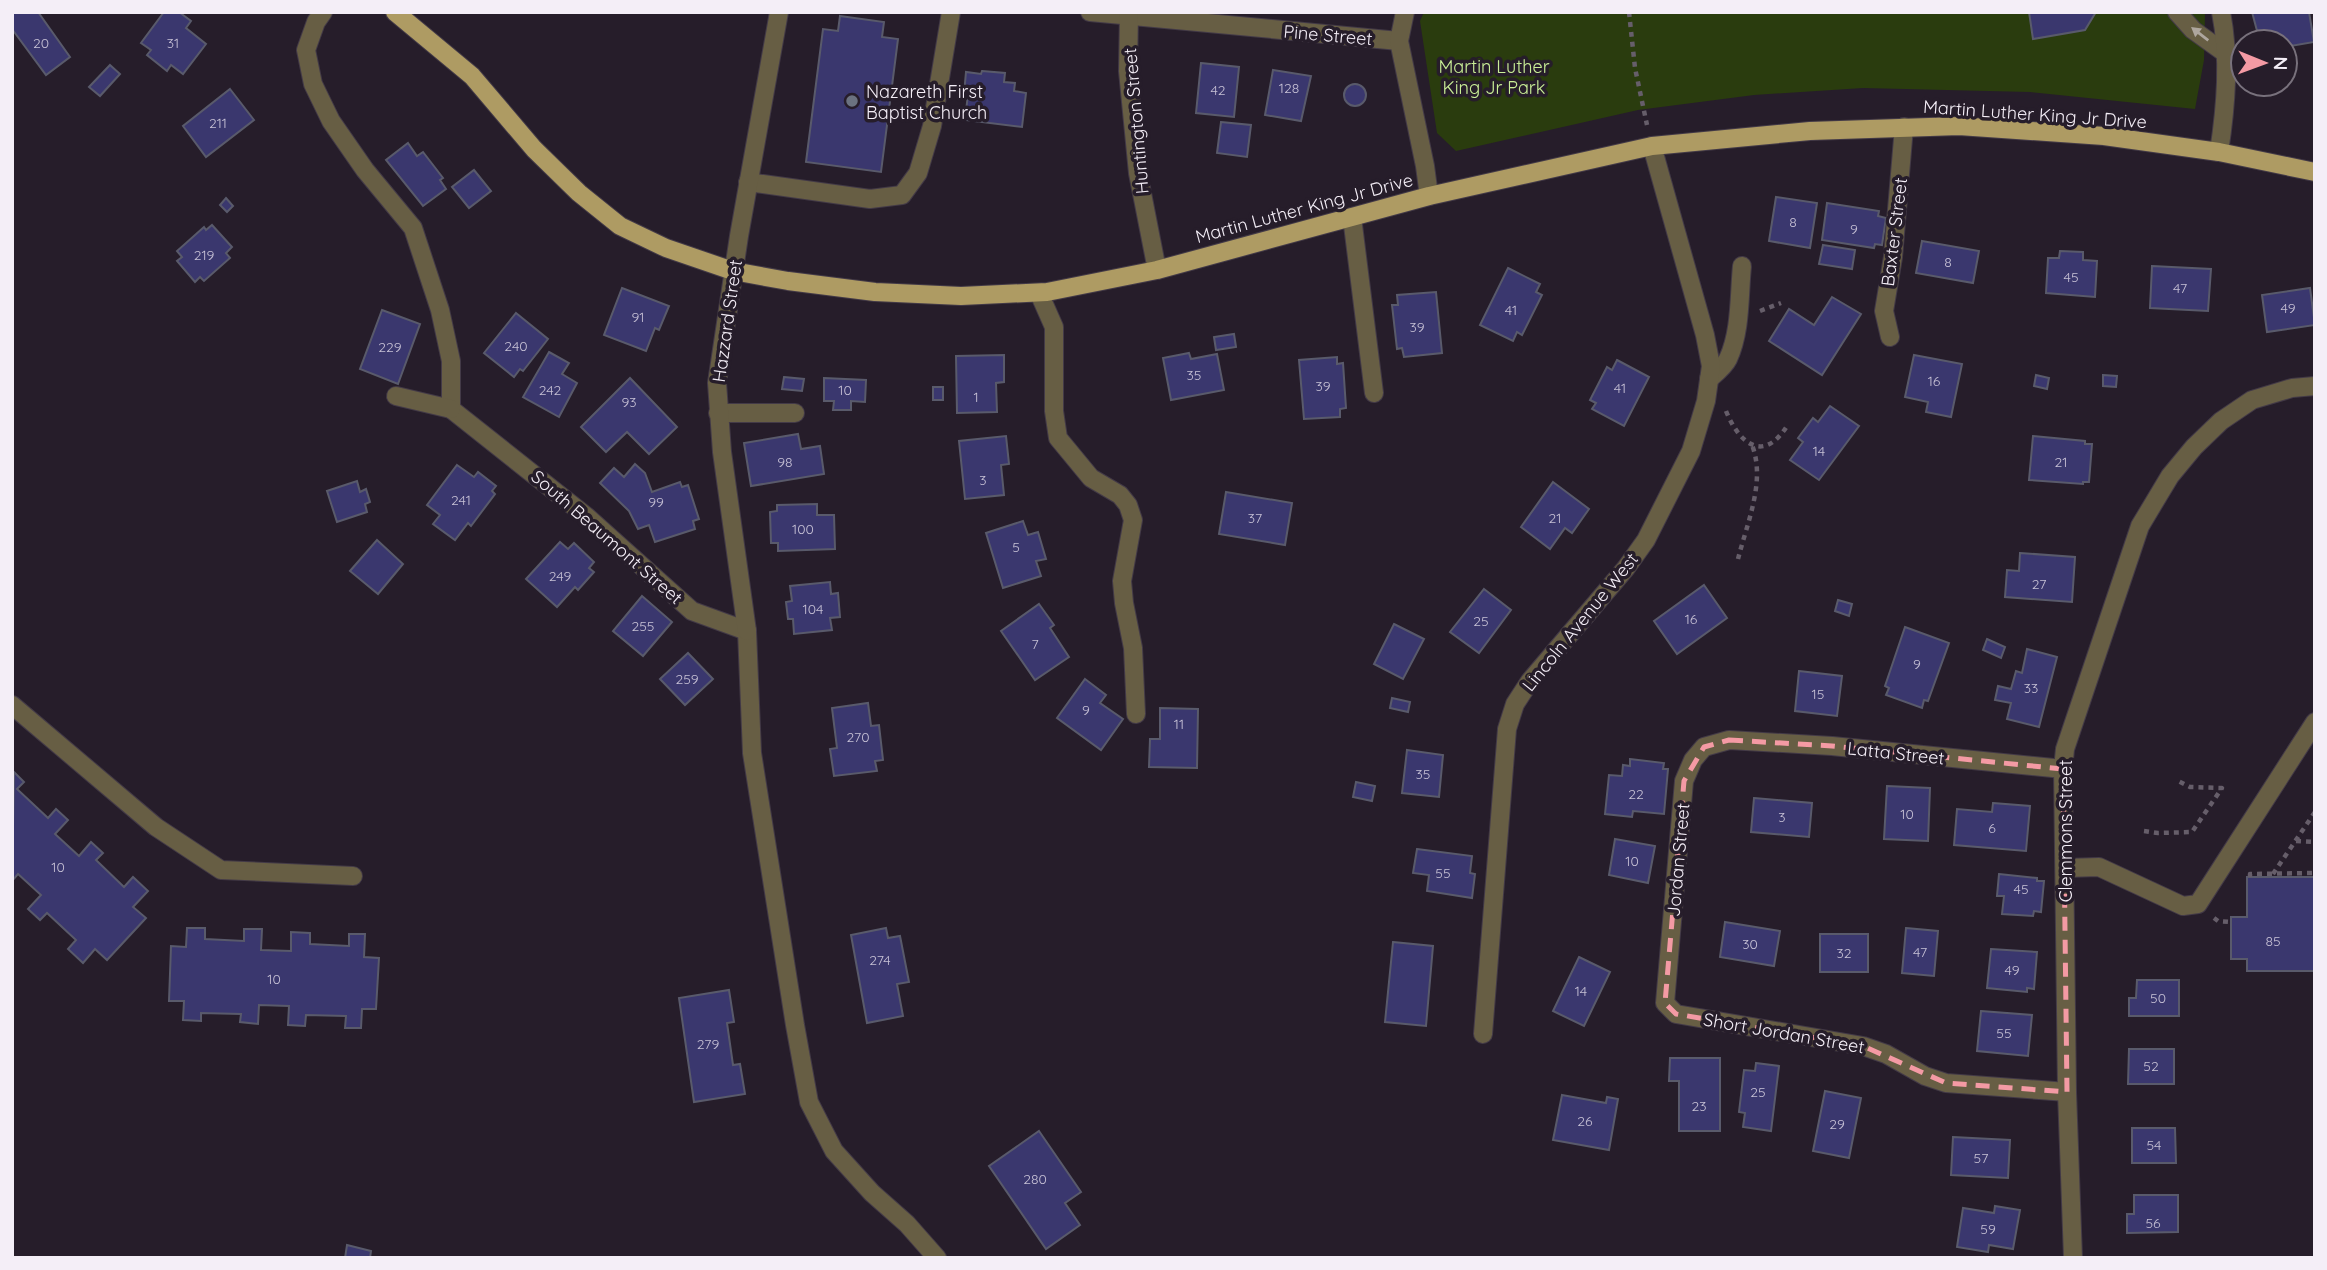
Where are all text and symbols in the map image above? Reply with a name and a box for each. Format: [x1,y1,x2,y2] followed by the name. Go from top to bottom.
[1283,20,1373,50] street label: Pine Street
[2191,27,2209,42] one-way arrow
[2229,28,2299,98] north arrow
[33,34,49,52] house number: 20
[167,34,179,52] house number: 31
[1118,47,1154,195] street label: Huntington Street
[1438,55,1550,99] park label: Martin Luther King Jr Park
[2269,56,2293,70] text: N
[1279,79,1299,97] house number: 128
[866,80,987,124] place label: Nazareth First Baptist Church
[1210,81,1226,99] house number: 42
[844,93,860,109] marker: Nazareth First Baptist Church
[1922,95,2148,133] street label: Martin Luther King Jr Drive
[209,114,227,132] house number: 211
[1193,168,1415,248] street label: Martin Luther King Jr Drive
[1876,176,1912,288] street label: Baxter Street
[1789,213,1797,231] house number: 8
[1850,220,1858,238] house number: 9
[194,246,215,264] house number: 219
[1944,253,1952,271] house number: 8
[707,258,747,384] street label: Hazzard Street
[2063,268,2079,286] house number: 45
[2173,279,2187,297] house number: 47
[2281,299,2296,317] house number: 49
[1505,301,1517,319] house number: 41
[631,308,645,326] house number: 91
[1409,318,1425,336] house number: 39
[504,337,528,355] house number: 240
[378,338,402,356] house number: 229
[1187,366,1201,384] house number: 35
[1928,372,1941,390] house number: 16
[1315,377,1331,395] house number: 39
[1614,379,1626,397] house number: 41
[539,381,562,399] house number: 242
[838,381,852,399] house number: 10
[973,388,979,406] house number: 1
[621,393,637,411] house number: 93
[1813,442,1825,460] house number: 14
[777,453,793,471] house number: 98
[2055,453,2067,471] house number: 21
[527,465,687,609] street label: South Beaumont Street
[979,471,987,489] house number: 3
[451,491,471,509] house number: 241
[648,493,664,511] house number: 99
[1248,509,1262,527] house number: 37
[1549,509,1561,527] house number: 21
[792,520,814,538] house number: 100
[1012,538,1020,556] house number: 5
[1517,548,1643,696] street label: Lincoln Avenue West
[549,567,571,585] house number: 249
[2032,575,2046,593] house number: 27
[803,600,823,618] house number: 104
[1685,610,1698,628] house number: 16
[1473,612,1489,630] house number: 25
[631,617,655,635] house number: 255
[1031,635,1039,653] house number: 7
[1913,655,1921,673] house number: 9
[675,670,699,688] house number: 259
[2024,679,2038,697] house number: 33
[1812,685,1824,703] house number: 15
[1082,701,1090,719] house number: 9
[1174,715,1184,733] house number: 11
[846,728,870,746] house number: 270
[1846,736,1946,770] street label: Latta Street
[2054,760,2077,902] street label: Clemmons Street
[1416,765,1430,783] house number: 35
[1628,785,1644,803] house number: 22
[1662,802,1694,918] street label: Jordan Street
[1900,805,1914,823] house number: 10
[1778,808,1786,826] house number: 3
[1988,819,1996,837] house number: 6
[1625,852,1639,870] house number: 10
[51,858,65,876] house number: 10
[1435,864,1451,882] house number: 55
[2013,880,2029,898] house number: 45
[2265,932,2281,950] house number: 85
[1742,935,1758,953] house number: 30
[1913,943,1927,961] house number: 47
[1836,944,1852,962] house number: 32
[869,951,891,969] house number: 274
[2005,961,2020,979] house number: 49
[267,970,281,988] house number: 10
[1575,982,1587,1000] house number: 14
[2150,989,2166,1007] house number: 50
[1702,1008,1866,1058] street label: Short Jordan Street
[1996,1024,2012,1042] house number: 55
[697,1035,719,1053] house number: 279
[2143,1057,2159,1075] house number: 52
[1750,1083,1766,1101] house number: 25
[1691,1097,1707,1115] house number: 23
[1577,1112,1593,1130] house number: 26
[1829,1115,1845,1133] house number: 29
[2146,1136,2162,1154] house number: 54
[1974,1149,1988,1167] house number: 57
[1023,1170,1047,1188] house number: 280
[2145,1214,2161,1232] house number: 56
[1980,1220,1996,1238] house number: 59

